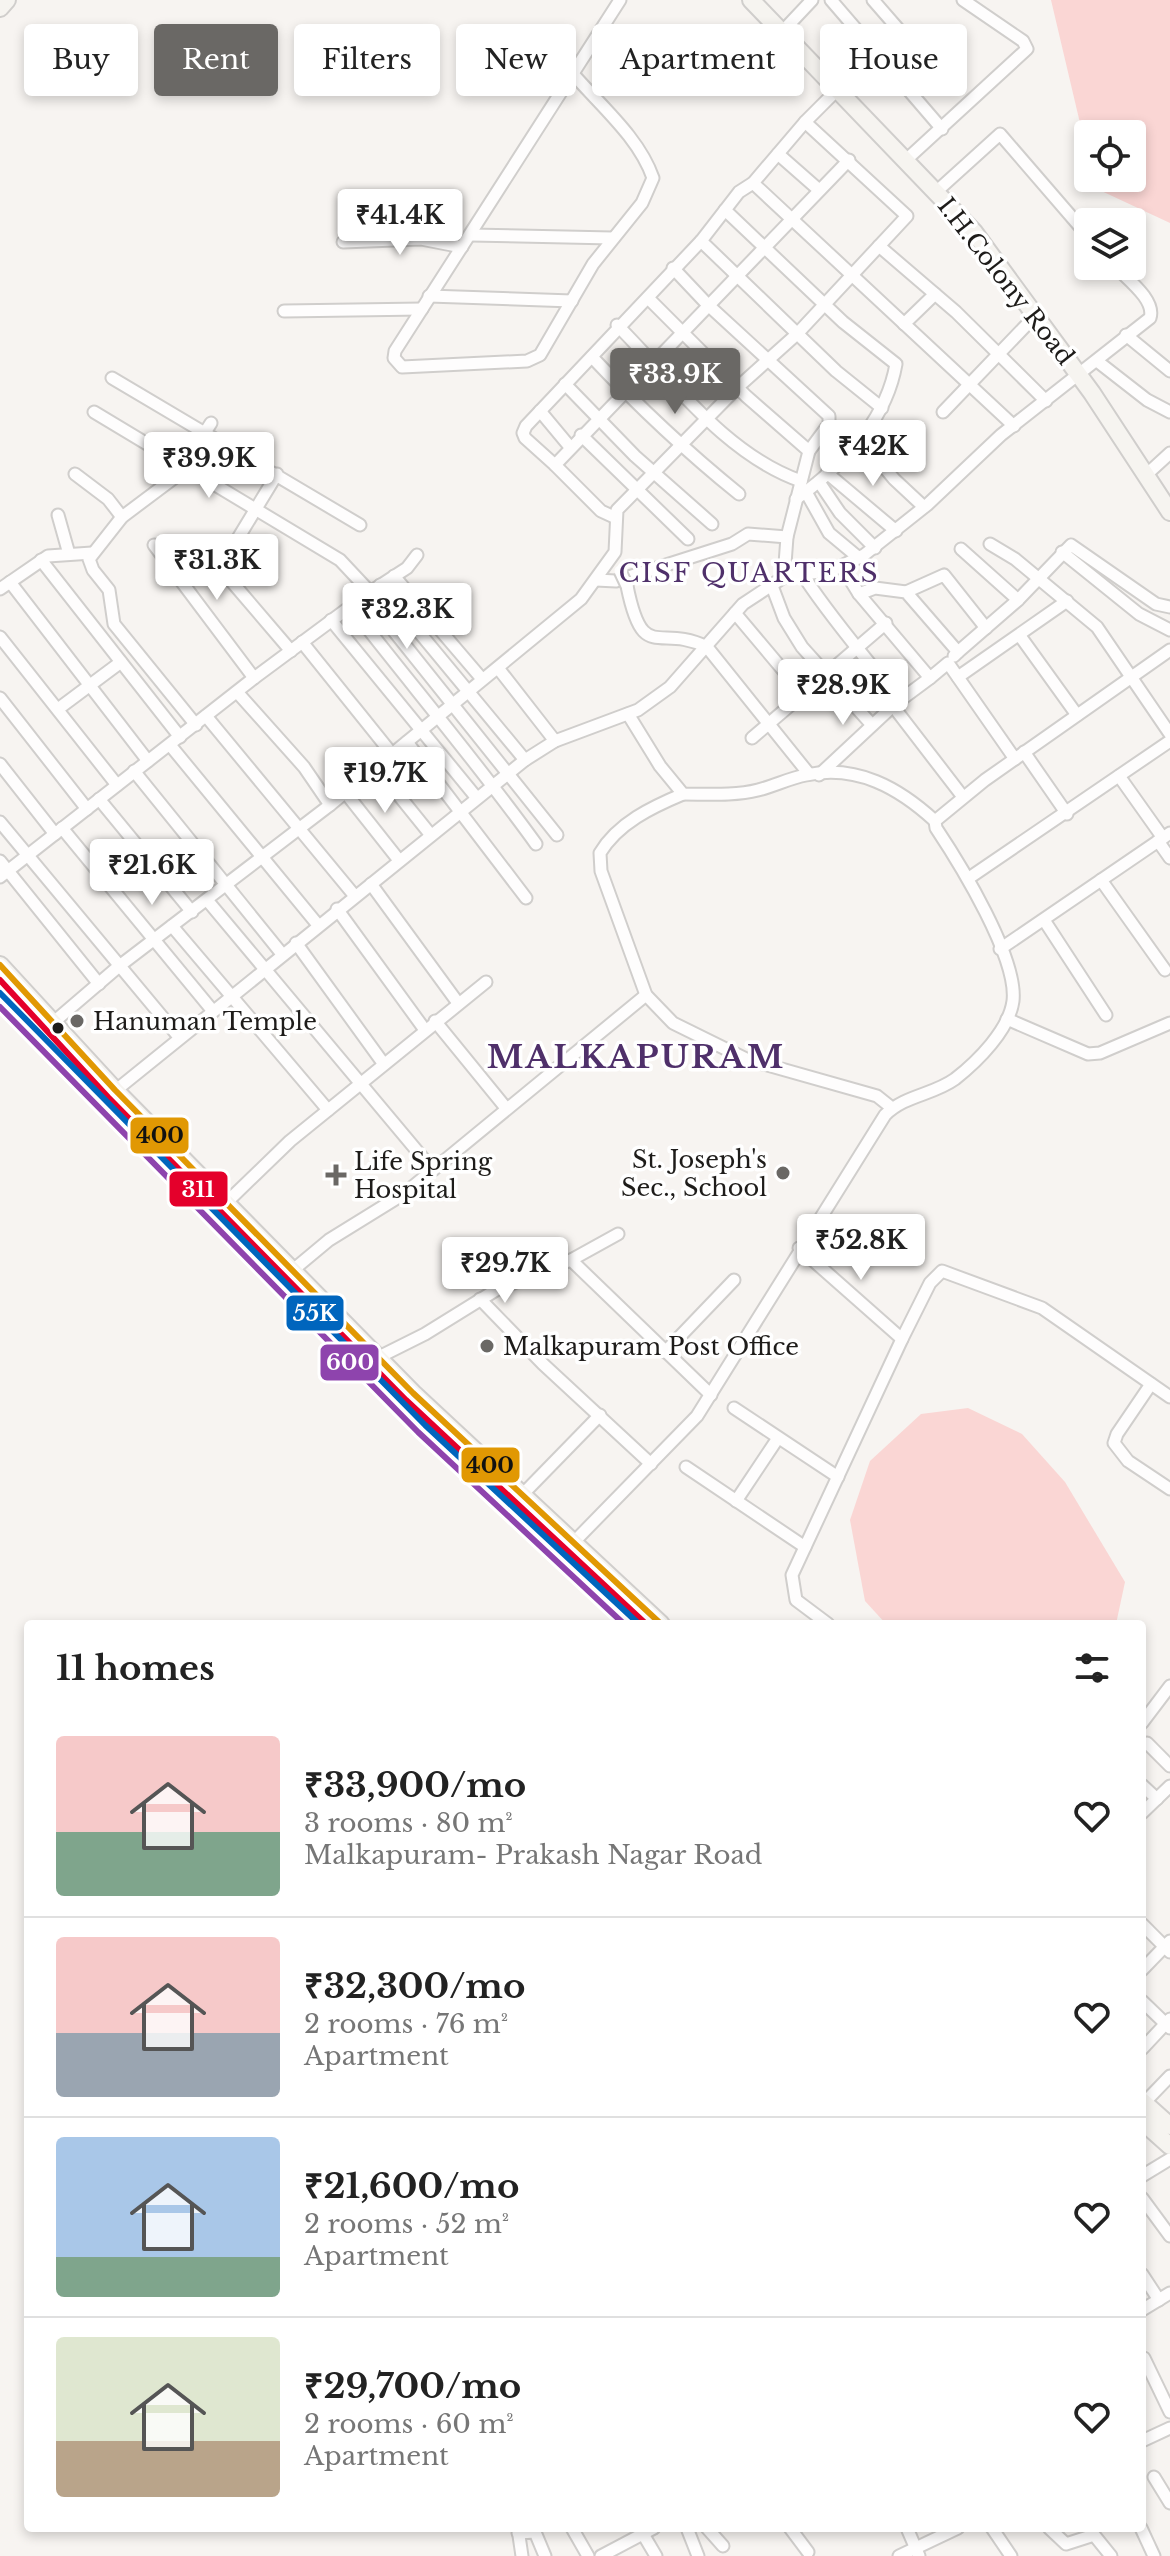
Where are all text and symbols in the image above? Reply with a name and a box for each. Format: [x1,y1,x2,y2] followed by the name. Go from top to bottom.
[24,24,138,96] chip: Buy
[154,24,278,96] chip: Rent
[294,24,440,96] chip: Filters
[456,24,576,96] chip: New
[592,24,804,96] chip: Apartment
[820,24,967,96] chip: House
[1074,120,1146,280] map controls
[1074,120,1146,192] button: locate
[335,189,465,257] pin: ₹41.4K
[932,192,1080,370] street label: I.H.Colony Road
[356,199,444,231] text: ₹41.4K
[1074,208,1146,280] button: layers
[610,348,740,416] pin: ₹33.9K
[628,358,722,390] text: ₹33.9K
[826,420,920,488] pin: ₹42K
[838,430,908,462] text: ₹42K
[144,432,274,500] pin: ₹39.9K
[162,442,256,474] text: ₹39.9K
[152,534,282,602] pin: ₹31.3K
[173,544,261,576] text: ₹31.3K
[618,557,880,589] district label: CISF QUARTERS
[342,583,472,651] pin: ₹32.3K
[360,593,454,625] text: ₹32.3K
[778,659,908,727] pin: ₹28.9K
[796,669,890,701] text: ₹28.9K
[320,747,450,815] pin: ₹19.7K
[343,757,427,789] text: ₹19.7K
[87,839,217,907] pin: ₹21.6K
[108,849,196,881] text: ₹21.6K
[93,1007,317,1036] place label: Hanuman Temple
[68,1012,86,1030] marker: Hanuman Temple
[50,1020,66,1036] unlabelled marker
[487,1037,785,1077] district label: MALKAPURAM
[129,1116,190,1155] line badge: 400
[136,1122,184,1149] text: 400
[621,1145,767,1202] place label: St. Joseph's Sec., School
[354,1147,493,1204] place label: Life Spring Hospital
[325,1164,347,1186] marker: Life Spring Hospital
[774,1164,792,1182] marker: St. Joseph's Sec., School
[168,1170,229,1208] line badge: 311
[181,1176,215,1203] text: 311
[796,1214,926,1282] pin: ₹52.8K
[815,1224,907,1256] text: ₹52.8K
[440,1237,570,1305] pin: ₹29.7K
[460,1247,550,1279] text: ₹29.7K
[285,1294,345,1332] line badge: 55K
[293,1300,338,1327] text: 55K
[503,1332,799,1361] place label: Malkapuram Post Office
[478,1337,496,1355] marker: Malkapuram Post Office
[319,1343,380,1382] line badge: 600
[326,1349,374,1376] text: 600
[460,1446,521,1484] line badge: 400
[466,1452,514,1479] text: 400
[1070,1646,1114,1690] icon: filters
[56,1647,215,1689] text: 11 homes
[304,1764,526,1806] text: ₹33,900/mo
[120,1768,216,1864] icon: home
[1070,1794,1114,1838] icon: heart
[304,1807,513,1839] text: 3 rooms · 80 m²
[304,1839,762,1871] text: Malkapuram- Prakash Nagar Road
[304,1965,525,2007] text: ₹32,300/mo
[120,1969,216,2065] icon: home
[1070,1995,1114,2039] icon: heart
[304,2008,508,2040] text: 2 rooms · 76 m²
[304,2040,449,2072] text: Apartment
[304,2165,519,2207] text: ₹21,600/mo
[120,2169,216,2265] icon: home
[1070,2195,1114,2239] icon: heart
[304,2208,509,2240] text: 2 rooms · 52 m²
[304,2240,449,2272] text: Apartment
[304,2365,521,2407] text: ₹29,700/mo
[120,2369,216,2465] icon: home
[1070,2395,1114,2439] icon: heart
[304,2408,514,2440] text: 2 rooms · 60 m²
[304,2440,449,2472] text: Apartment

